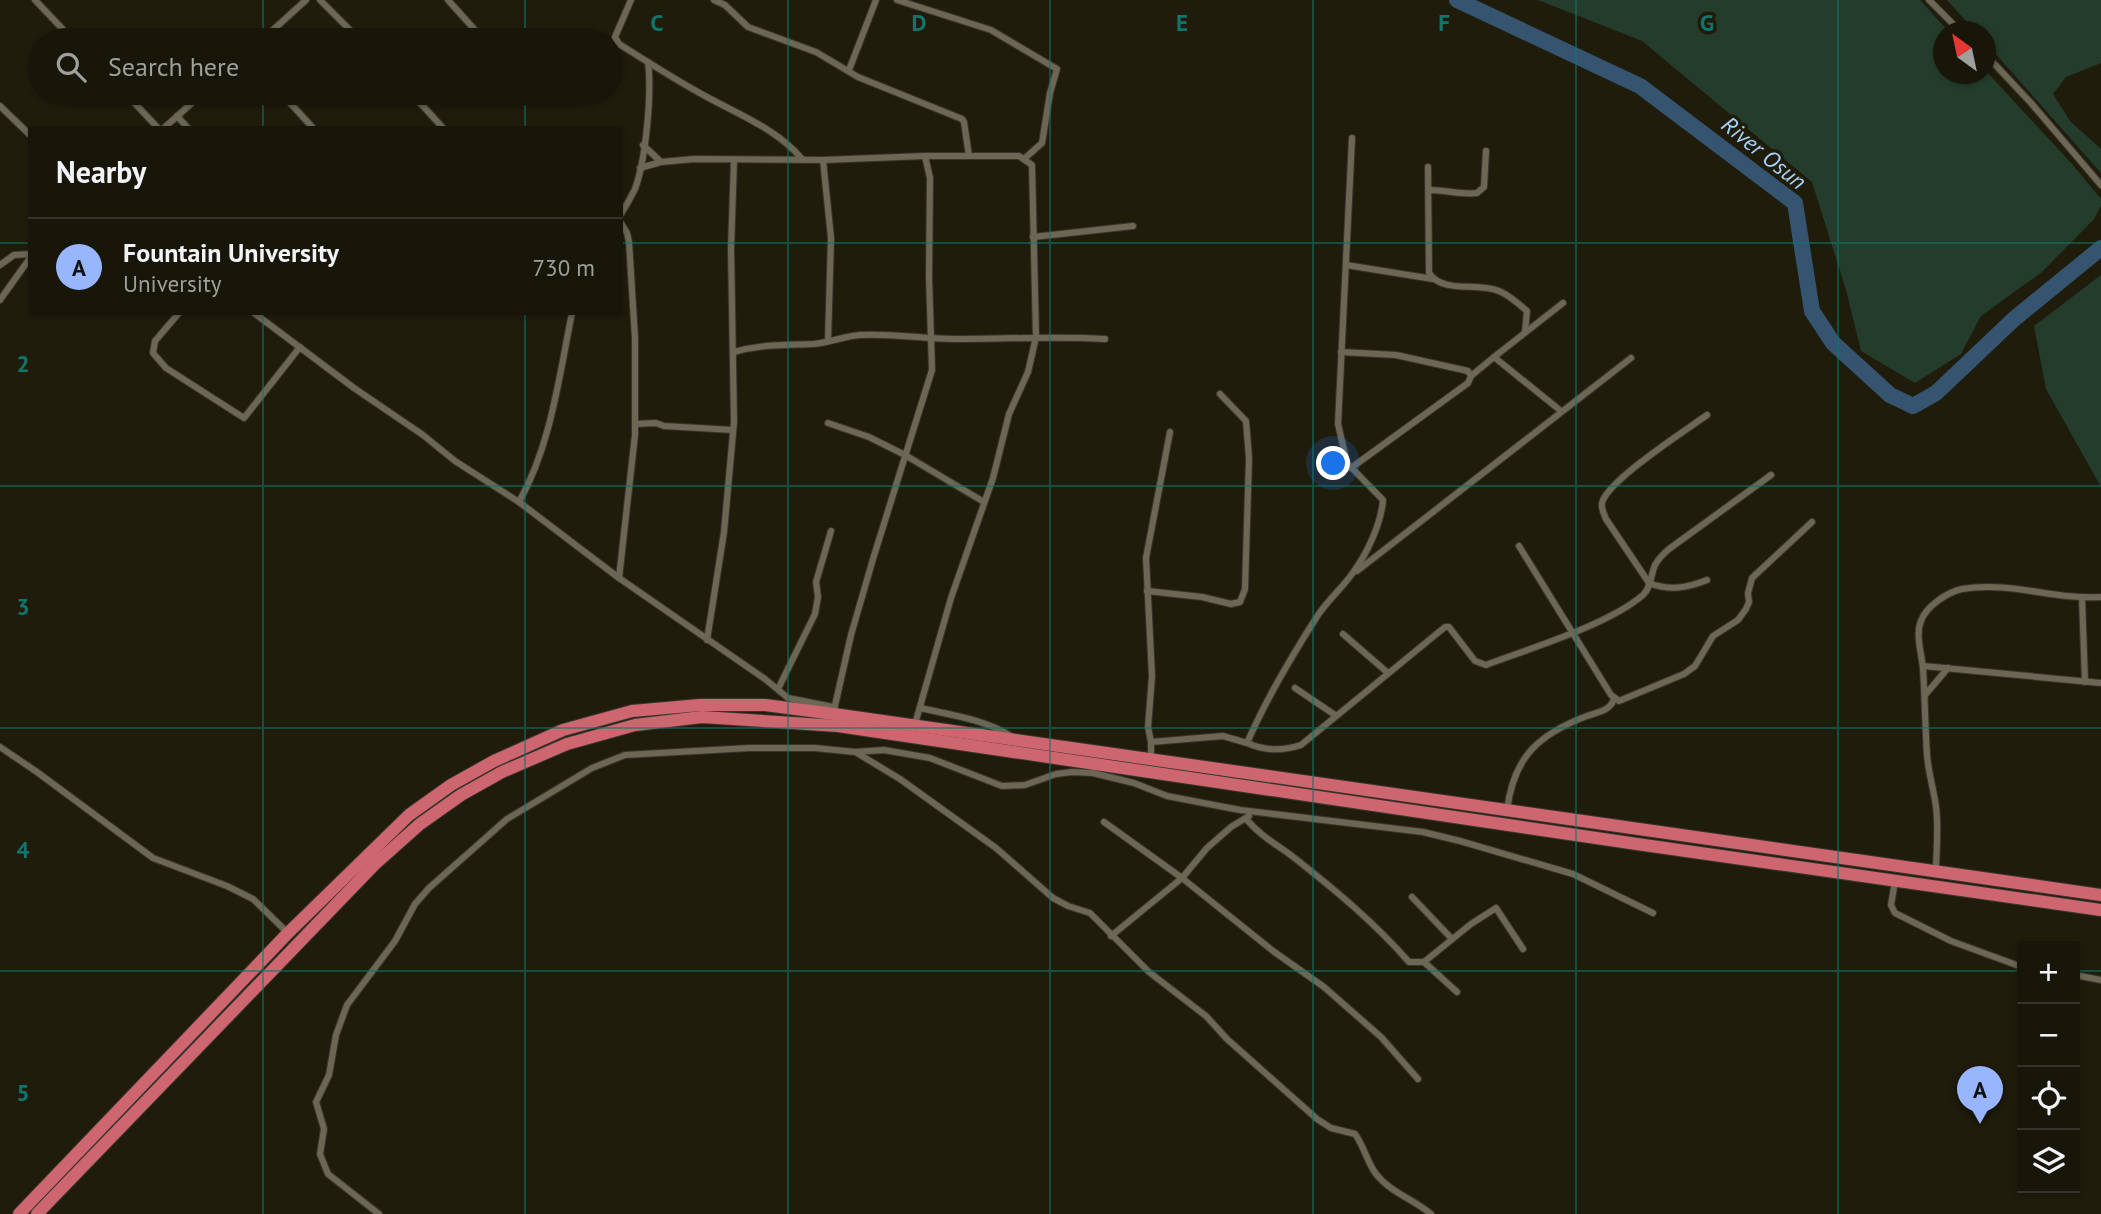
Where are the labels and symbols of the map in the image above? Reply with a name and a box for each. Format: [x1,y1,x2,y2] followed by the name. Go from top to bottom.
[651,8,664,37] text: C
[912,8,926,37] text: D
[1176,8,1188,37] text: E
[1438,8,1450,37] text: F
[1700,8,1714,37] text: G
[1933,21,1996,84] north arrow
[1716,110,1813,196] water label: River Osun
[16,349,30,378] text: 2
[1316,446,1350,480] your location
[16,592,30,621] text: 3
[16,835,30,864] text: 4
[1957,1066,2003,1124] pin: A
[16,1078,30,1107] text: 5

